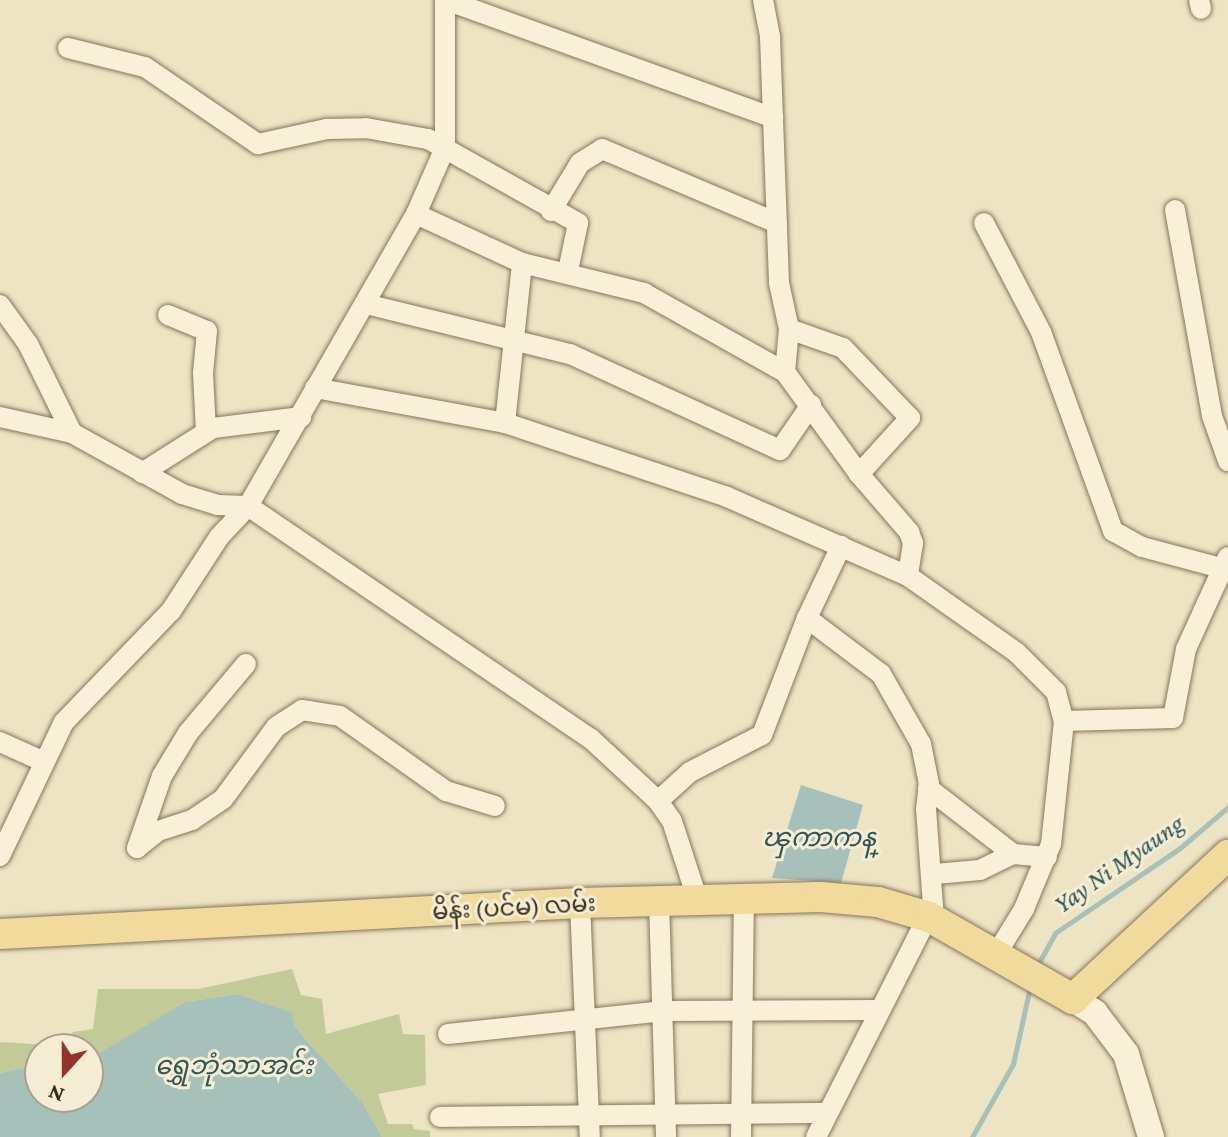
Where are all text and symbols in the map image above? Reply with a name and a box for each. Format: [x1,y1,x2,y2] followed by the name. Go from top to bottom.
[1048,808,1190,920] water label: Yay Ni Myaung
[762,822,876,854] water label: ၾကာကန္
[432,888,596,926] street label: မိန်း (ပင်မ) လမ်း
[24,1033,104,1113] north arrow
[155,1050,313,1082] water label: ရွှေဘုံသာအင်း
[44,1080,67,1108] text: N

